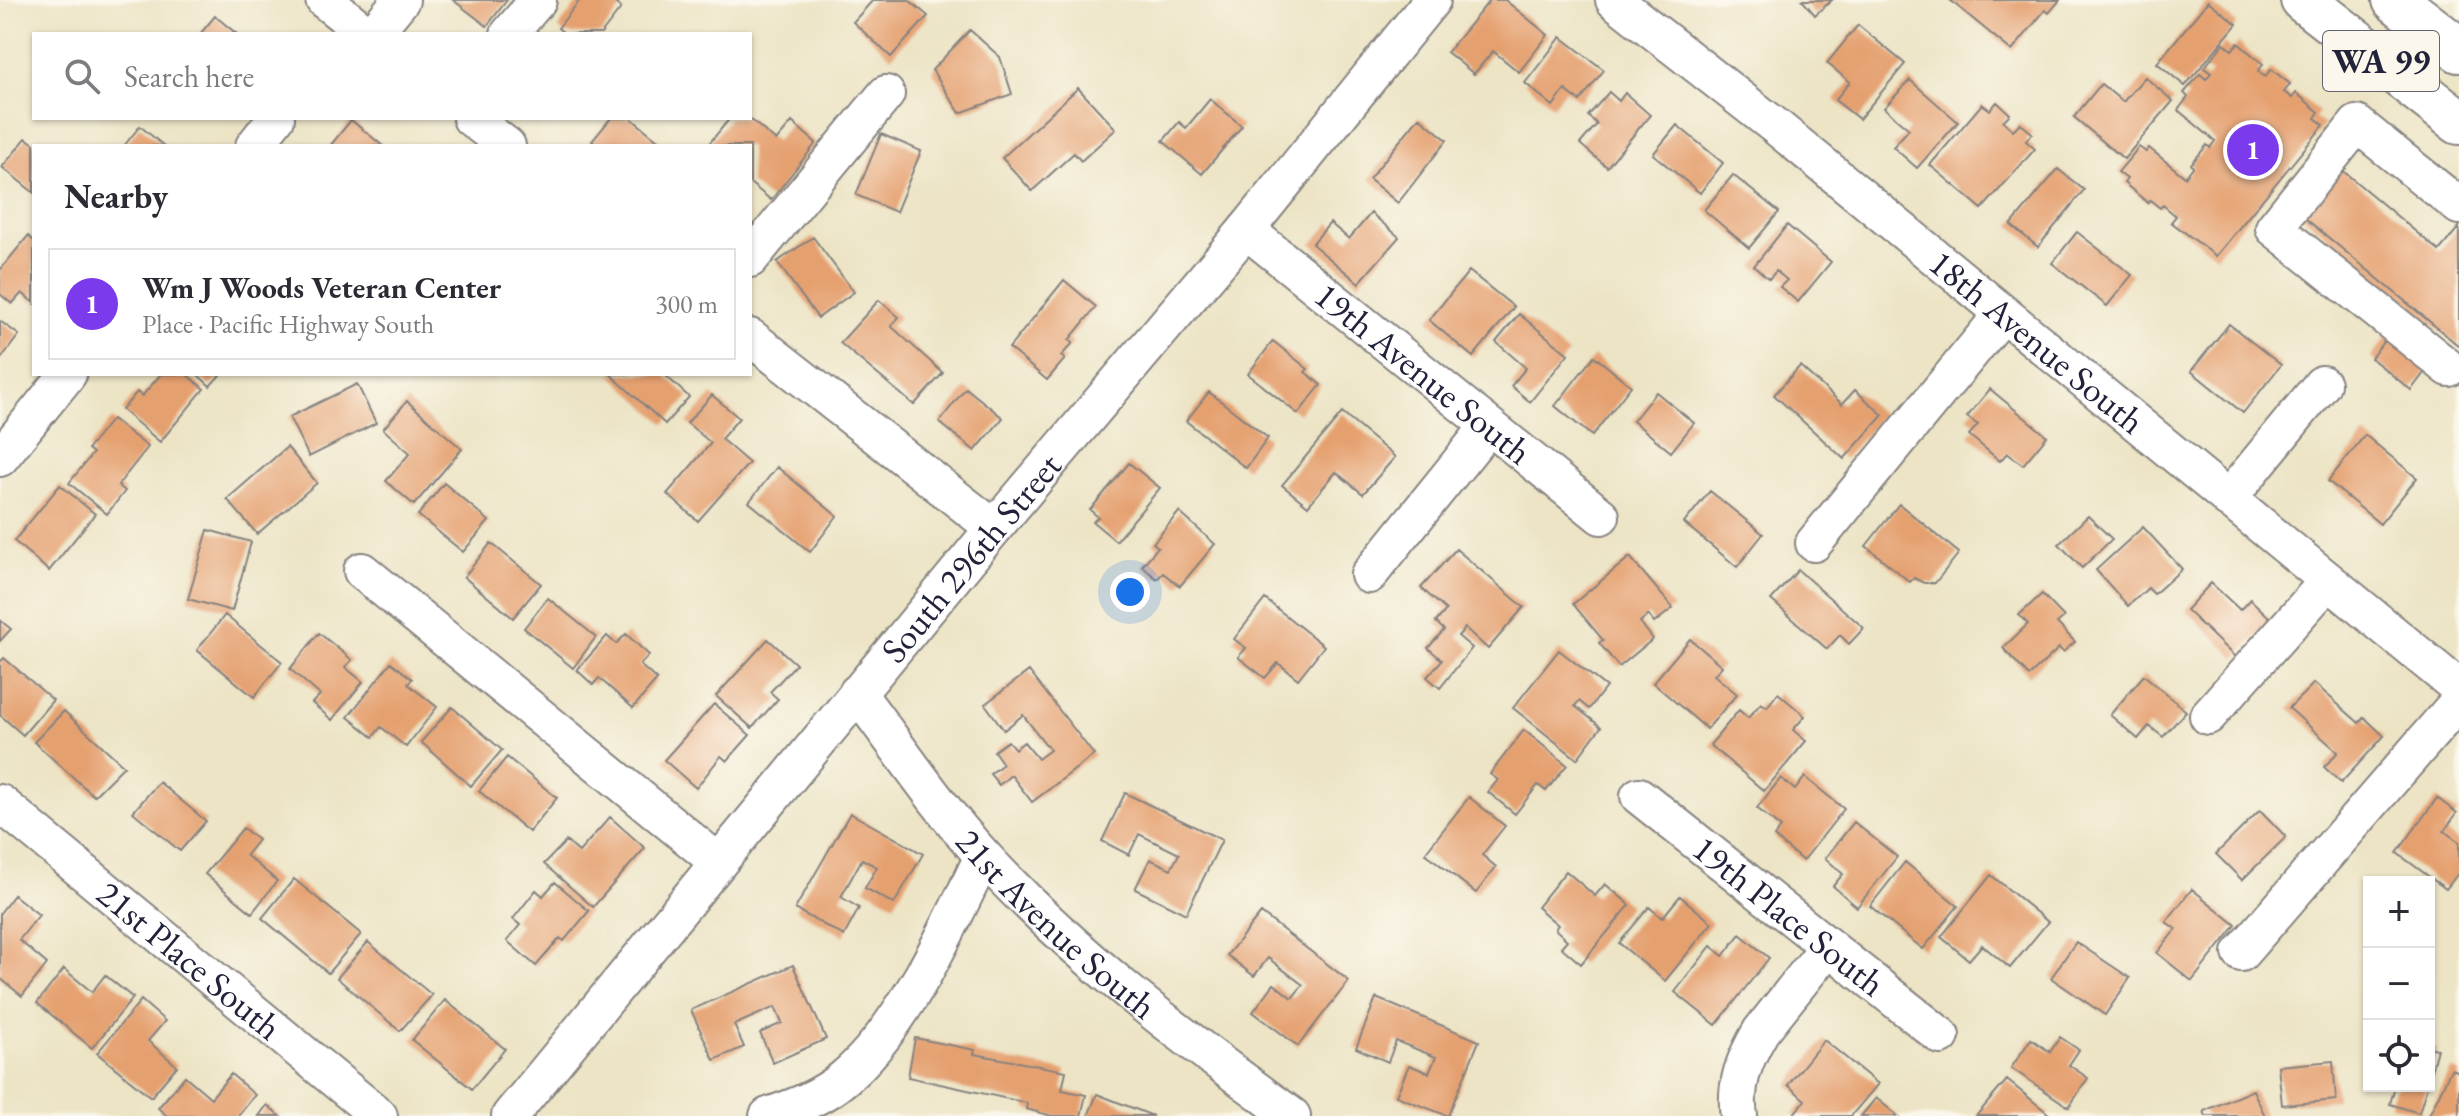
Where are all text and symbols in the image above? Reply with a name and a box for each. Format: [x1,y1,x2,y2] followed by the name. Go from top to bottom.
[2323,31,2439,91] road number: WA 99
[32,32,752,120] search box
[60,54,104,98] icon: search
[124,57,254,96] text: Search here
[2227,120,2279,180] pin: 1
[64,174,168,218] text: Nearby
[1920,239,2155,444] street label: 18th Avenue South
[142,268,501,307] text: Wm J Woods Veteran Center
[1305,272,1541,475] street label: 19th Avenue South
[85,287,99,321] text: 1
[655,287,718,321] text: 300 m
[142,307,434,341] text: Place · Pacific Highway South
[870,443,1072,672] street label: South 296th Street
[1110,572,1150,612] your location
[945,819,1166,1029] street label: 21st Avenue South
[1683,825,1895,1007] street label: 19th Place South
[87,870,292,1050] street label: 21st Place South
[2363,876,2435,1092] map controls
[2363,876,2435,948] button: +
[2363,948,2435,1020] button: −
[2363,1020,2435,1092] button: locate

